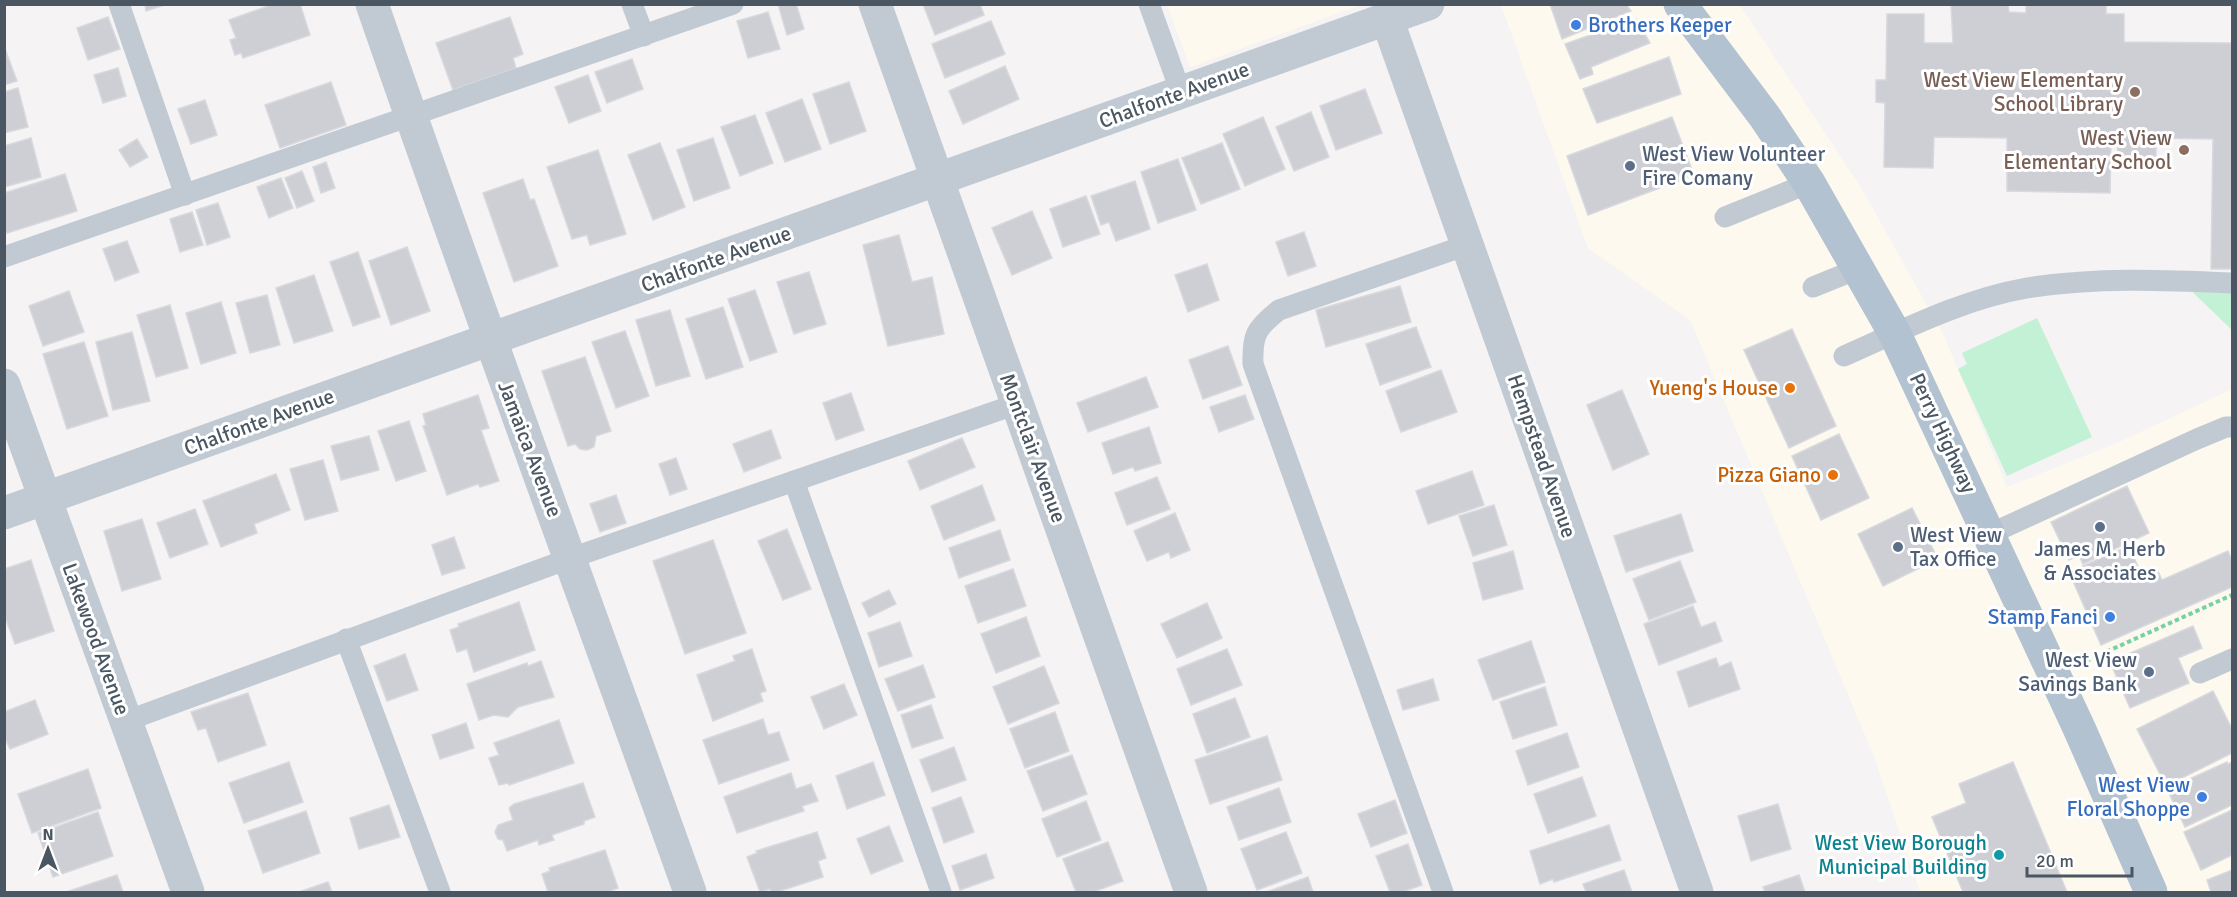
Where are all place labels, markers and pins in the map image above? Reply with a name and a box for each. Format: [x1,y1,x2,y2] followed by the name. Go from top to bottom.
[1588,12,1732,38] place label: Brothers Keeper
[1569,18,1583,32] marker: Brothers Keeper
[1923,67,2123,117] place label: West View Elementary School Library
[2128,85,2142,99] marker: West View Elementary School Library
[2003,125,2172,175] place label: West View Elementary School
[1642,141,1825,191] place label: West View Volunteer Fire Comany
[2177,143,2191,157] marker: West View Elementary School
[1623,159,1637,173] marker: West View Volunteer Fire Comany
[1649,375,1778,401] place label: Yueng's House
[1783,381,1797,395] marker: Yueng's House
[1717,462,1821,488] place label: Pizza Giano
[1826,468,1840,482] marker: Pizza Giano
[2093,520,2107,534] marker: James M. Herb & Associates
[1910,522,2002,572] place label: West View Tax Office
[2034,536,2166,586] place label: James M. Herb & Associates
[1891,540,1905,554] marker: West View Tax Office
[1988,604,2098,630] place label: Stamp Fanci
[2103,610,2117,624] marker: Stamp Fanci
[2018,647,2137,697] place label: West View Savings Bank
[2142,665,2156,679] marker: West View Savings Bank
[2066,772,2190,822] place label: West View Floral Shoppe
[2195,790,2209,804] marker: West View Floral Shoppe
[1815,830,1987,880] place label: West View Borough Municipal Building
[1992,848,2006,862] marker: West View Borough Municipal Building

